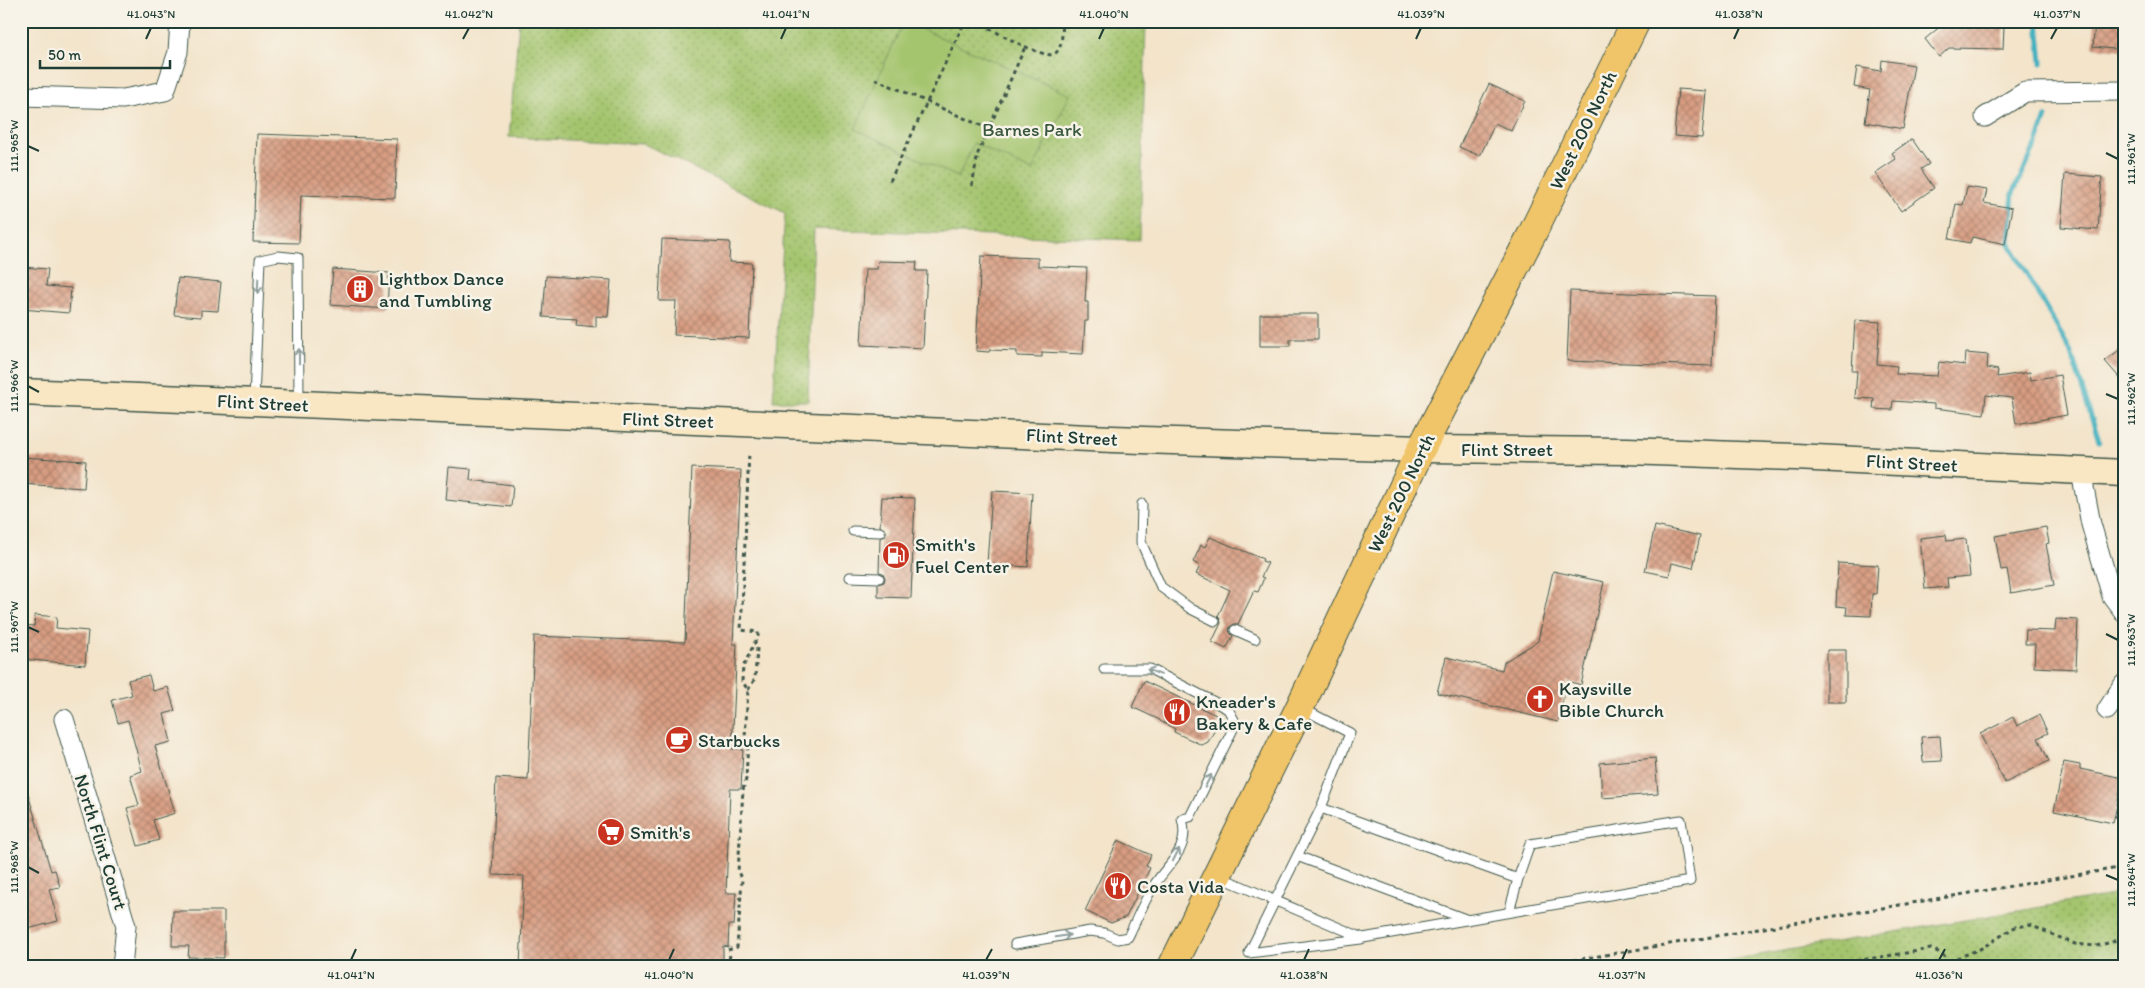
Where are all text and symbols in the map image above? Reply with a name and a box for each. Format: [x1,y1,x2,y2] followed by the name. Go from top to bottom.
[127,7,175,21] text: 41.043°N
[445,7,493,21] text: 41.042°N
[762,7,810,21] text: 41.041°N
[1079,7,1129,21] text: 41.040°N
[1397,7,1445,21] text: 41.039°N
[1715,7,1763,21] text: 41.038°N
[2033,7,2081,21] text: 41.037°N
[40,38,170,70] scale bar
[48,46,81,64] text: 50 m
[1544,67,1622,193] street label: West 200 North
[982,118,1082,141] park label: Barnes Park
[7,120,21,172] text: 111.965°W
[2124,133,2138,185] text: 111.961°W
[379,267,504,312] place label: Lightbox Dance and Tumbling
[345,274,375,304] building icon: Lightbox Dance and Tumbling
[254,277,263,293] one-way arrow
[294,348,304,364] one-way arrow
[7,360,21,412] text: 111.966°W
[2124,373,2138,425] text: 111.962°W
[217,389,309,417] street label: Flint Street
[622,407,714,433] street label: Flint Street
[1026,423,1118,451] street label: Flint Street
[1362,430,1440,556] street label: West 200 North
[1461,438,1553,461] street label: Flint Street
[1866,449,1958,477] street label: Flint Street
[915,533,1009,578] place label: Smith's Fuel Center
[881,540,911,570] fuel station icon: Smith's Fuel Center
[7,601,21,653] text: 111.967°W
[2124,614,2138,666] text: 111.963°W
[1147,667,1162,677] one-way arrow
[1559,677,1664,722] place label: Kaysville Bible Church
[1525,684,1555,714] church icon: Kaysville Bible Church
[1196,690,1312,735] place label: Kneader's Bakery & Cafe
[1162,697,1192,727] restaurant icon: Kneader's Bakery & Cafe
[664,725,694,755] cafe icon: Starbucks
[698,729,780,752] place label: Starbucks
[69,772,133,912] street label: North Flint Court
[1204,774,1213,789] one-way arrow
[596,817,626,847] supermarket icon: Smith's
[630,821,691,844] place label: Smith's
[7,841,21,893] text: 111.968°W
[1172,848,1181,863] one-way arrow
[2124,853,2138,907] text: 111.964°W
[1103,871,1133,901] restaurant icon: Costa Vida
[1137,875,1224,898] place label: Costa Vida
[1055,930,1071,940] one-way arrow
[327,968,375,982] text: 41.041°N
[644,968,694,982] text: 41.040°N
[962,968,1010,982] text: 41.039°N
[1280,968,1328,982] text: 41.038°N
[1598,968,1646,982] text: 41.037°N
[1915,968,1963,982] text: 41.036°N

